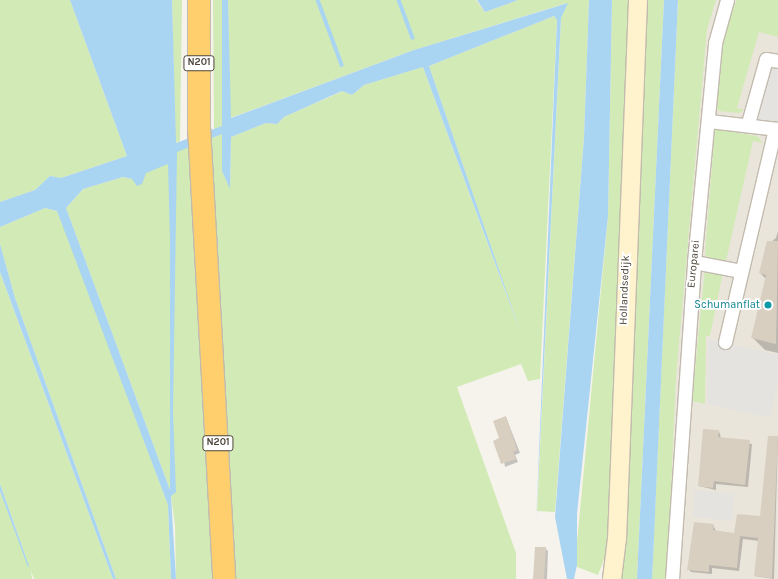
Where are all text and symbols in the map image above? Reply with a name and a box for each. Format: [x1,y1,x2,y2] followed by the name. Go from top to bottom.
[183,55,215,71] road number: N201
[685,239,703,289] street label: Europarei
[617,255,633,325] street label: Hollandsedijk
[694,298,760,312] place label: Schumanflat
[763,300,773,310] marker: Schumanflat
[202,435,234,451] road number: N201

